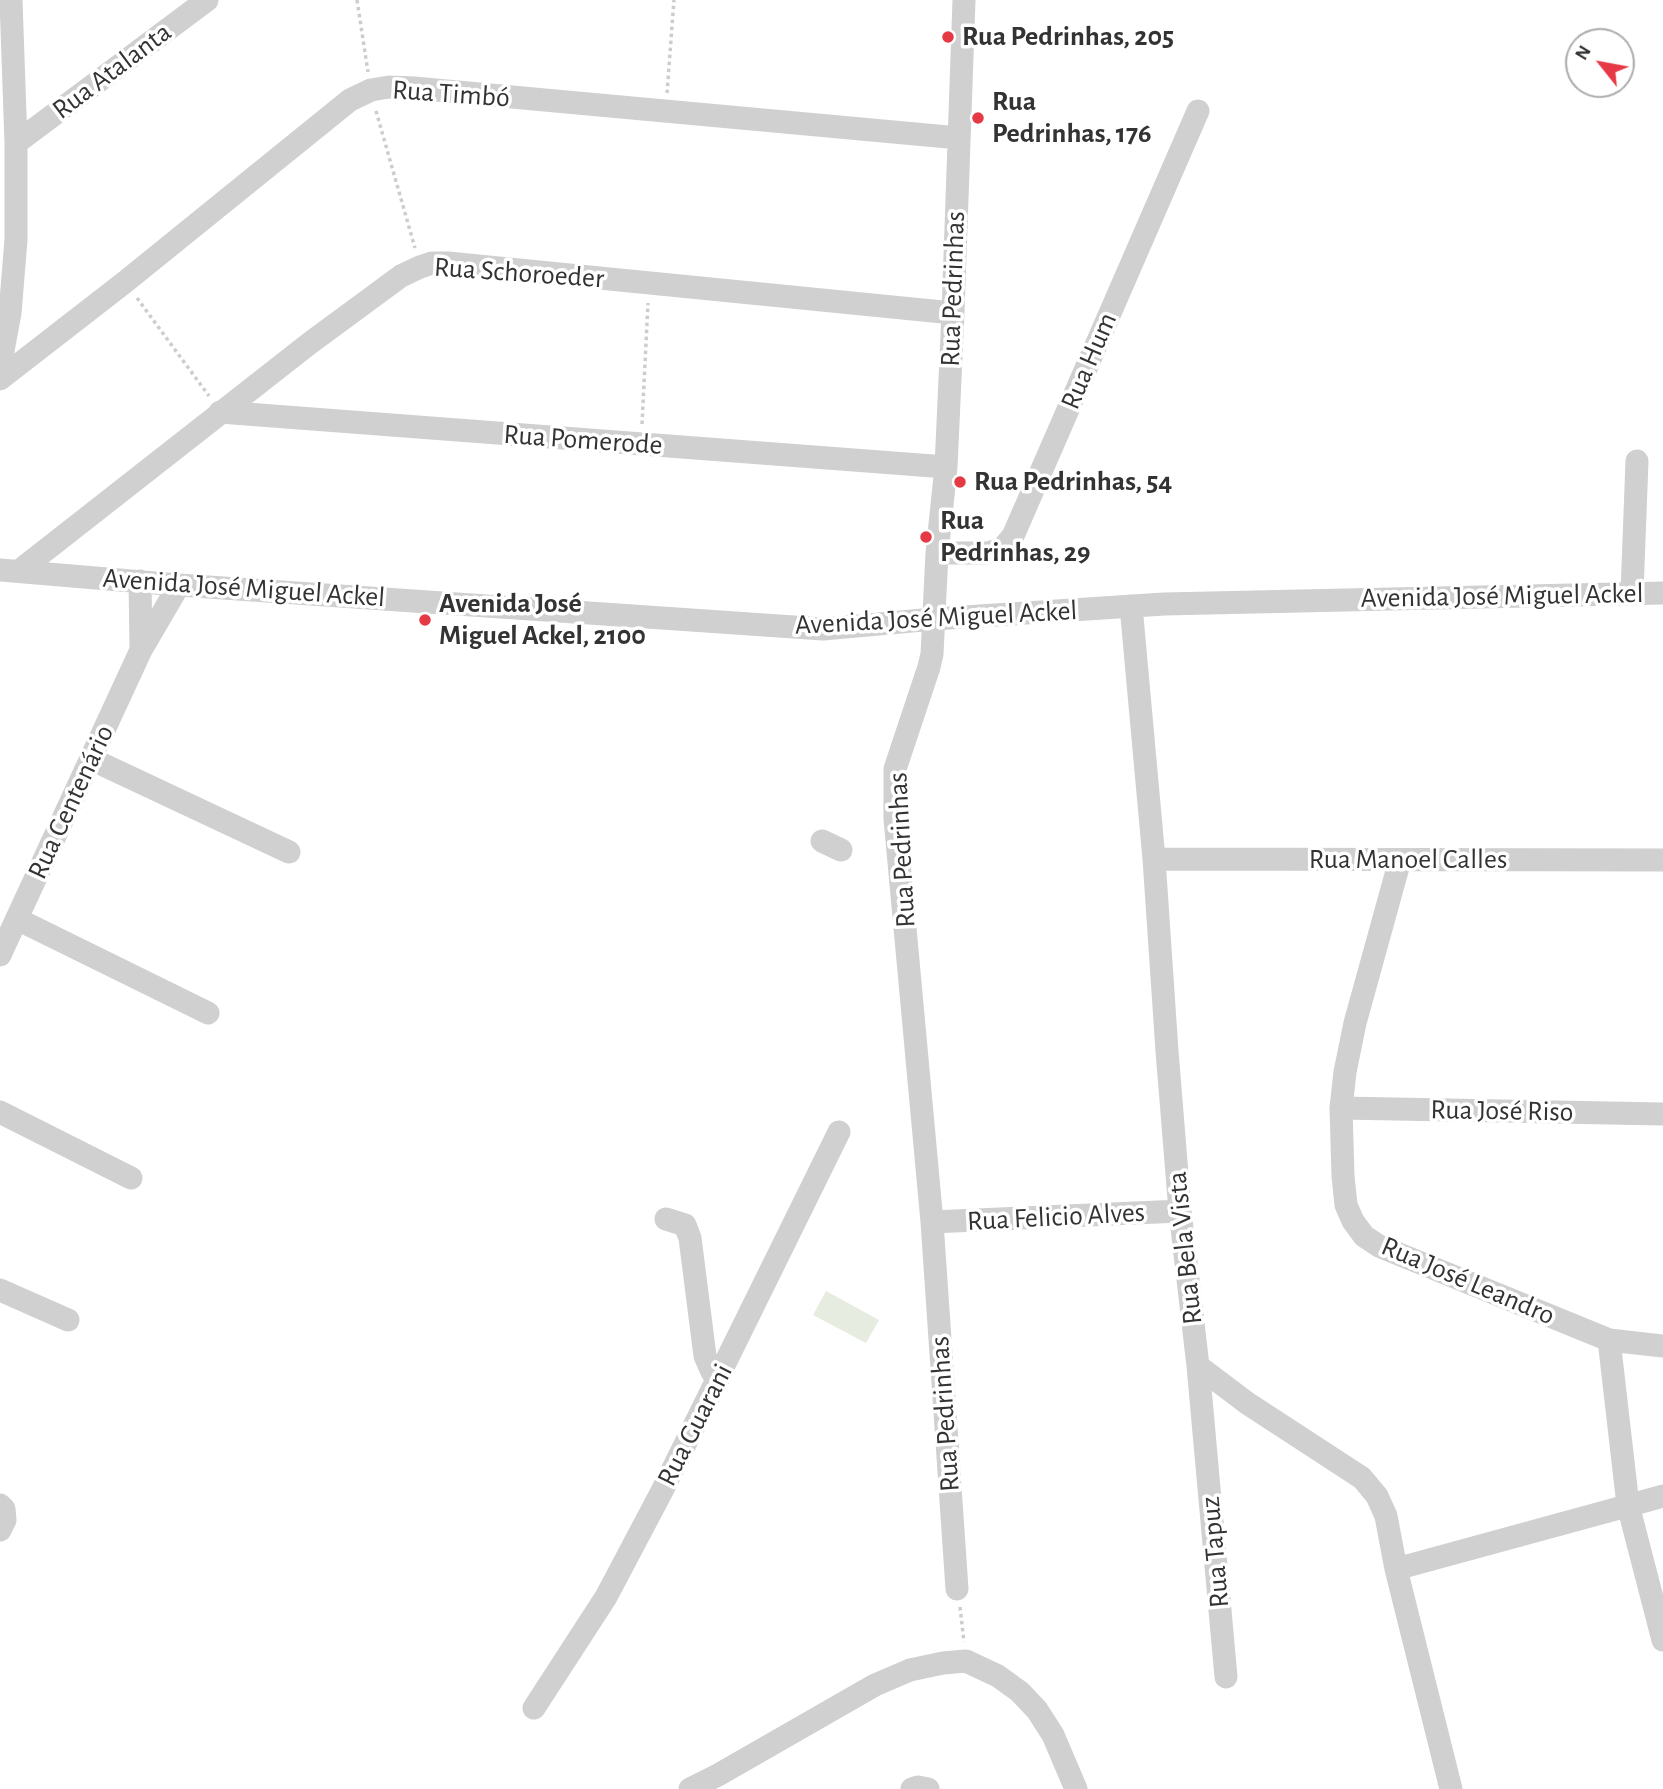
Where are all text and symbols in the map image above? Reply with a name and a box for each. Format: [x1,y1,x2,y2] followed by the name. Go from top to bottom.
[46,15,178,127] street label: Rua Atalanta
[962,20,1174,54] place label: Rua Pedrinhas, 205
[1565,28,1635,98] north arrow
[940,29,956,45] marker: Rua Pedrinhas, 205
[1572,42,1595,64] text: N
[391,73,511,115] street label: Rua Timbó
[992,85,1152,151] place label: Rua Pedrinhas, 176
[970,110,986,126] marker: Rua Pedrinhas, 176
[933,211,973,367] street label: Rua Pedrinhas
[433,250,605,296] street label: Rua Schoroeder
[1054,307,1124,415] street label: Rua Hum
[502,418,664,462] street label: Rua Pomerode
[974,465,1172,499] place label: Rua Pedrinhas, 54
[952,474,968,490] marker: Rua Pedrinhas, 54
[940,504,1091,570] place label: Rua Pedrinhas, 29
[918,529,934,545] marker: Rua Pedrinhas, 29
[102,561,386,615] street label: Avenida José Miguel Ackel
[1360,577,1644,615] street label: Avenida José Miguel Ackel
[439,587,646,653] place label: Avenida José Miguel Ackel, 2100
[794,594,1078,642] street label: Avenida José Miguel Ackel
[417,612,433,628] marker: Avenida José Miguel Ackel, 2100
[21,720,121,884] street label: Rua Centenário
[881,771,923,929] street label: Rua Pedrinhas
[1309,843,1507,877] street label: Rua Manoel Calles
[1430,1093,1574,1129] street label: Rua José Riso
[1160,1170,1210,1326] street label: Rua Bela Vista
[966,1196,1146,1238] street label: Rua Felicio Alves
[1376,1229,1560,1333] street label: Rua José Leandro
[923,1335,967,1493] street label: Rua Pedrinhas
[650,1358,740,1492] street label: Rua Guarani
[1193,1495,1237,1609] street label: Rua Tapuz

